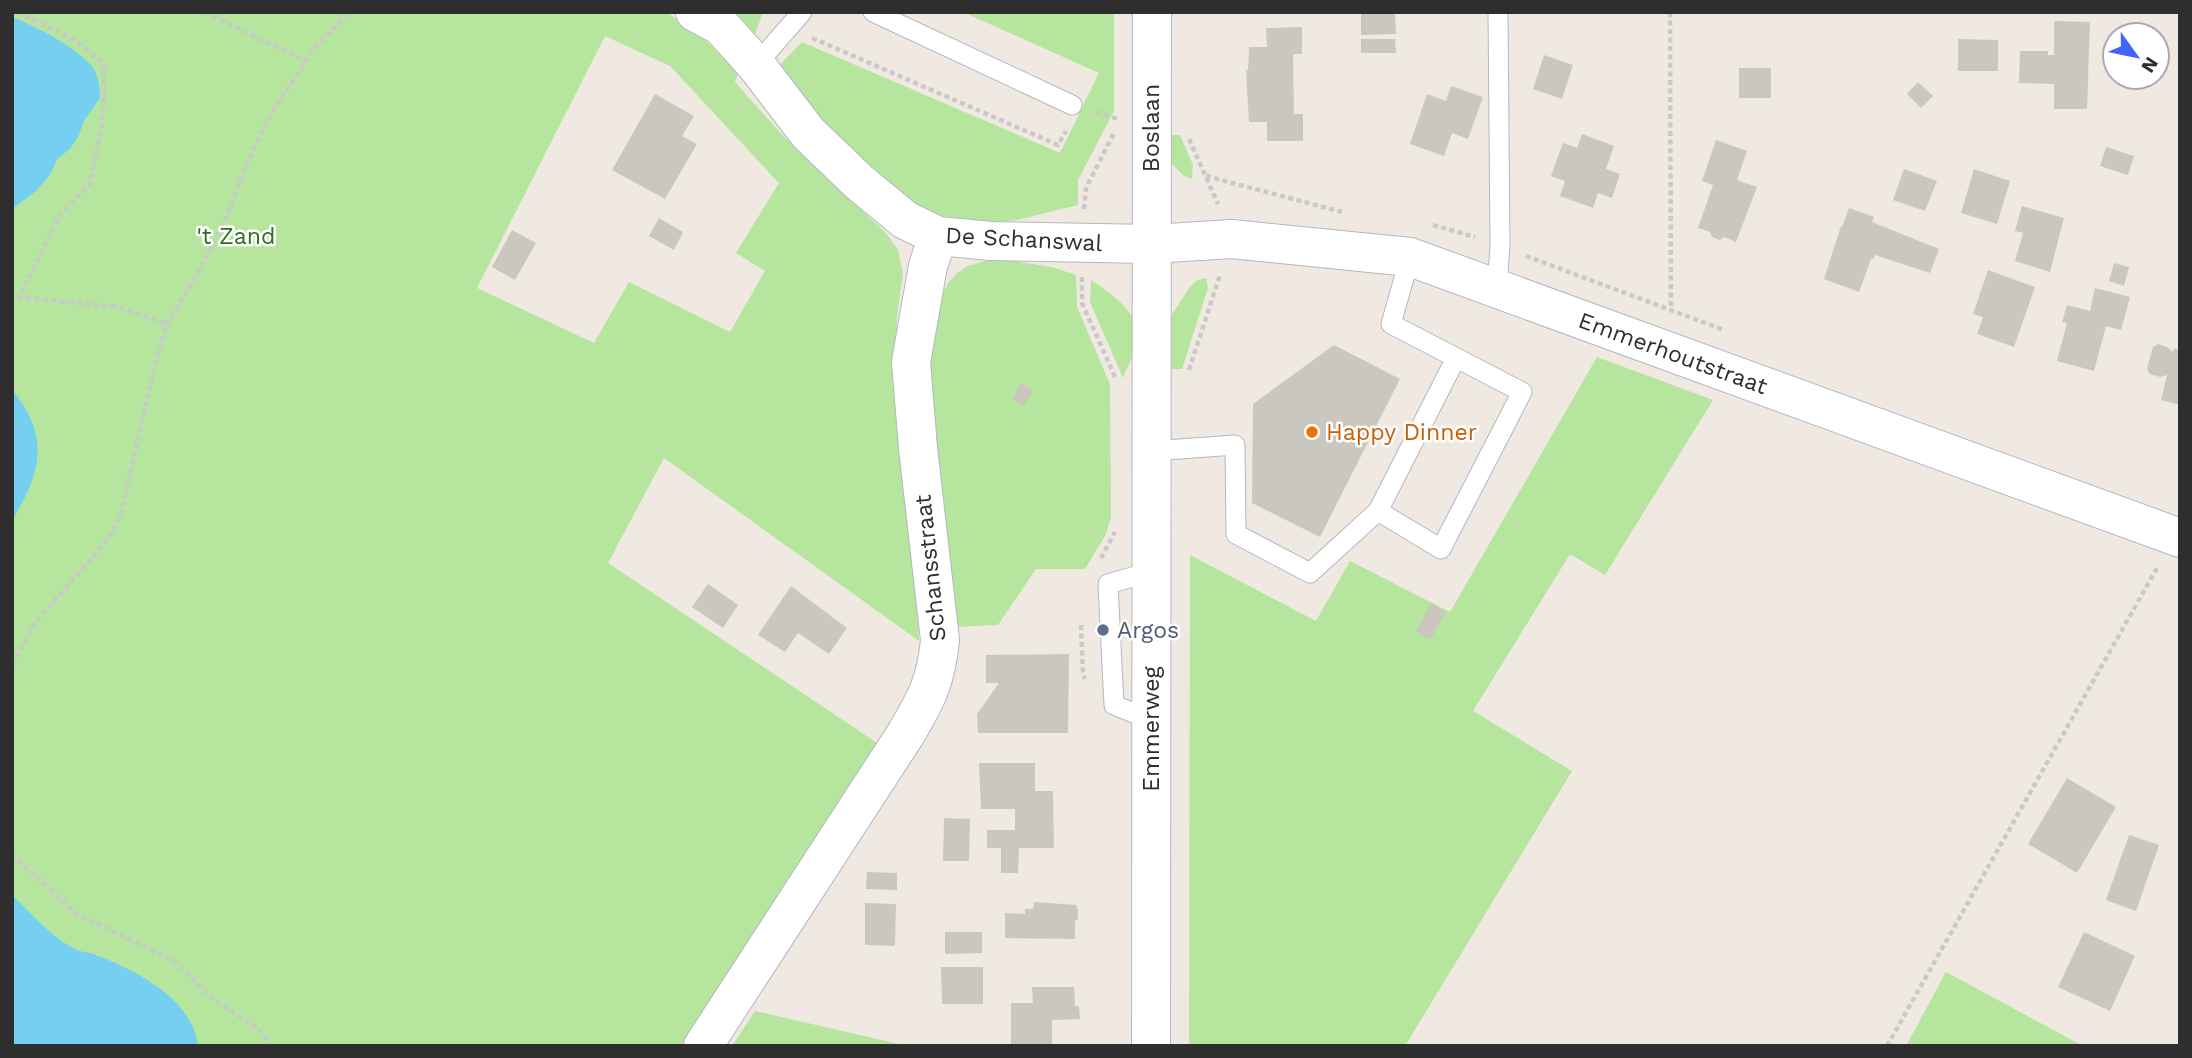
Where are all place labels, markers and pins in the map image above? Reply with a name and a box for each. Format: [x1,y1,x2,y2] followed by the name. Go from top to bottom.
[1326,419,1477,446] place label: Happy Dinner
[1304,424,1320,440] marker: Happy Dinner
[1117,617,1179,644] place label: Argos
[1095,622,1111,638] marker: Argos

